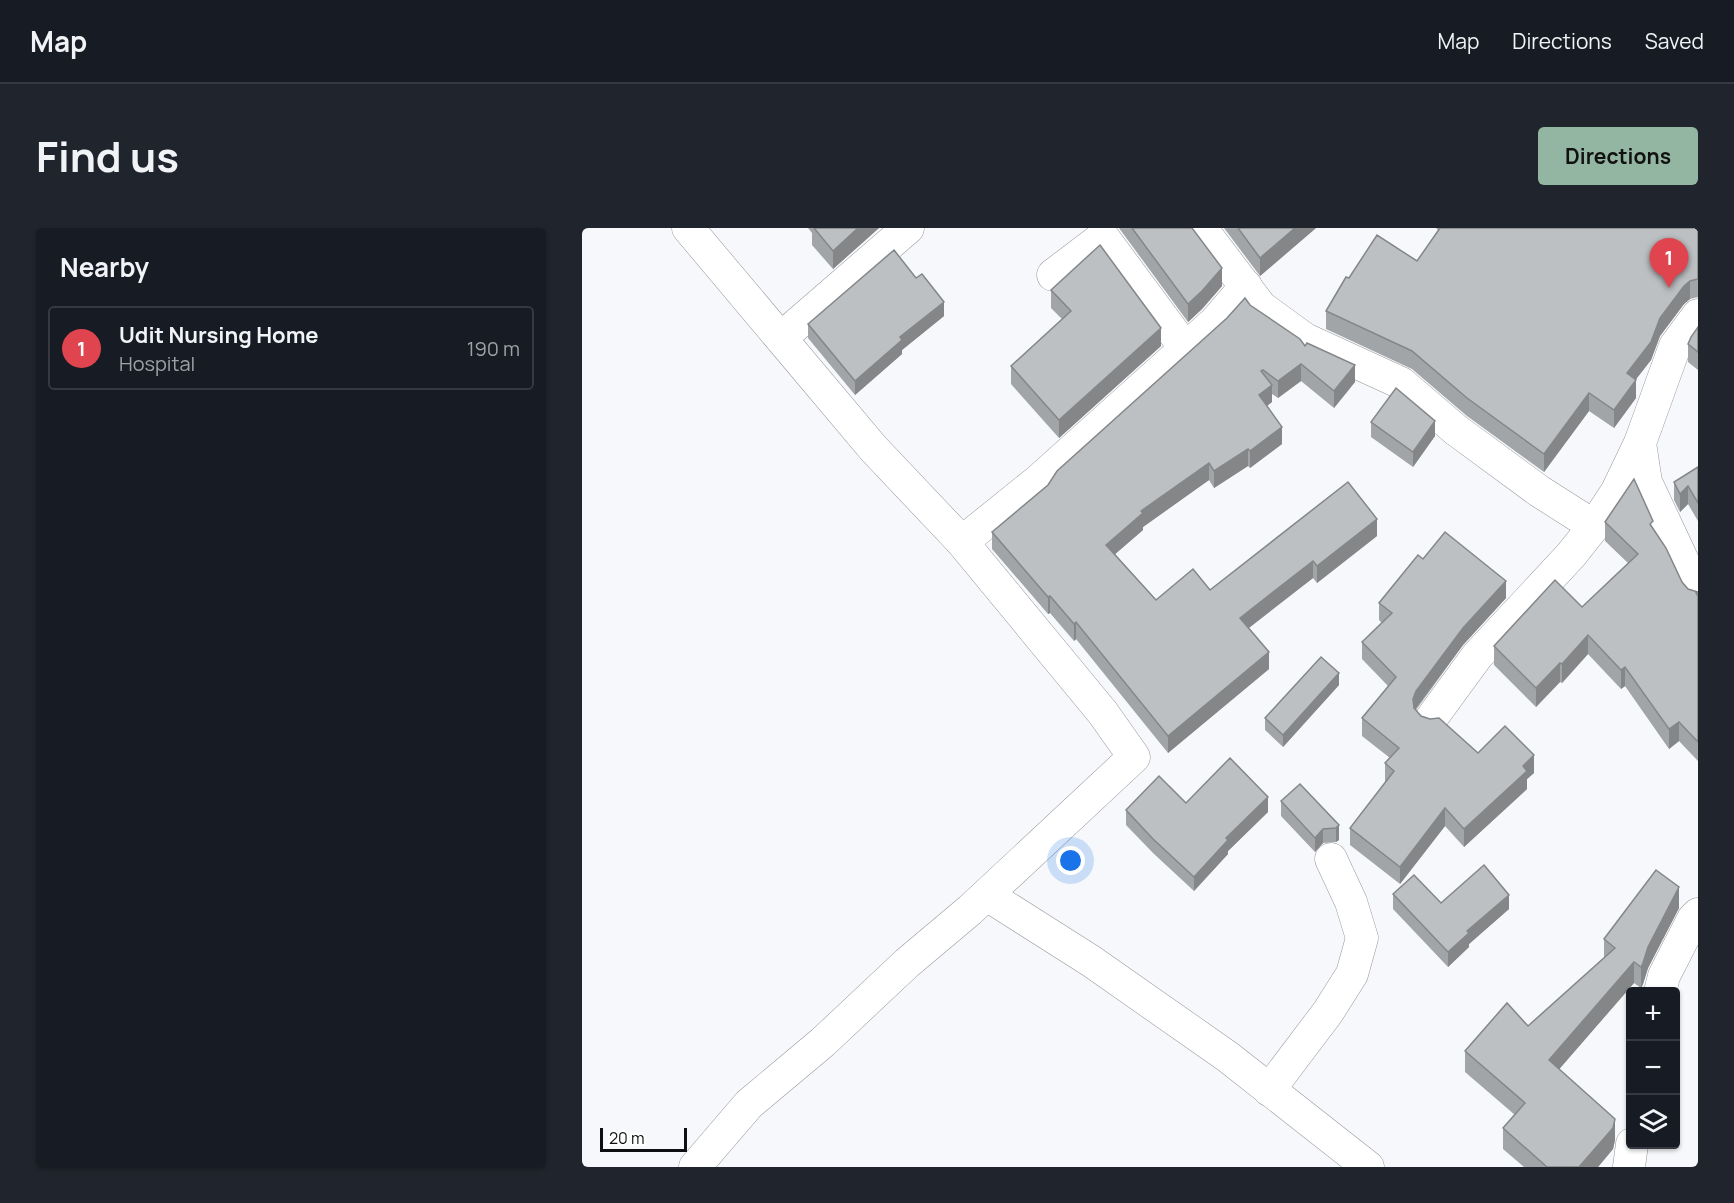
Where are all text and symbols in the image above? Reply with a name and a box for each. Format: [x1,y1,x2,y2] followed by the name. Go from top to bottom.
[30,22,87,60] text: Map
[1438,27,1479,55] text: Map
[1512,27,1612,55] text: Directions
[1645,27,1704,55] text: Saved
[36,127,179,185] text: Find us
[1538,127,1698,185] button: Directions
[1650,238,1688,288] pin: 1
[60,249,149,285] text: Nearby
[119,320,319,350] text: Udit Nursing Home
[77,335,86,362] text: 1
[467,335,520,362] text: 190 m
[119,350,195,377] text: Hospital
[1056,846,1085,875] your location
[1626,987,1680,1149] map controls
[1626,987,1680,1041] button: +
[1626,1041,1680,1095] button: −
[1626,1095,1680,1149] button: layers
[600,1125,687,1152] scale bar
[609,1127,645,1149] text: 20 m

